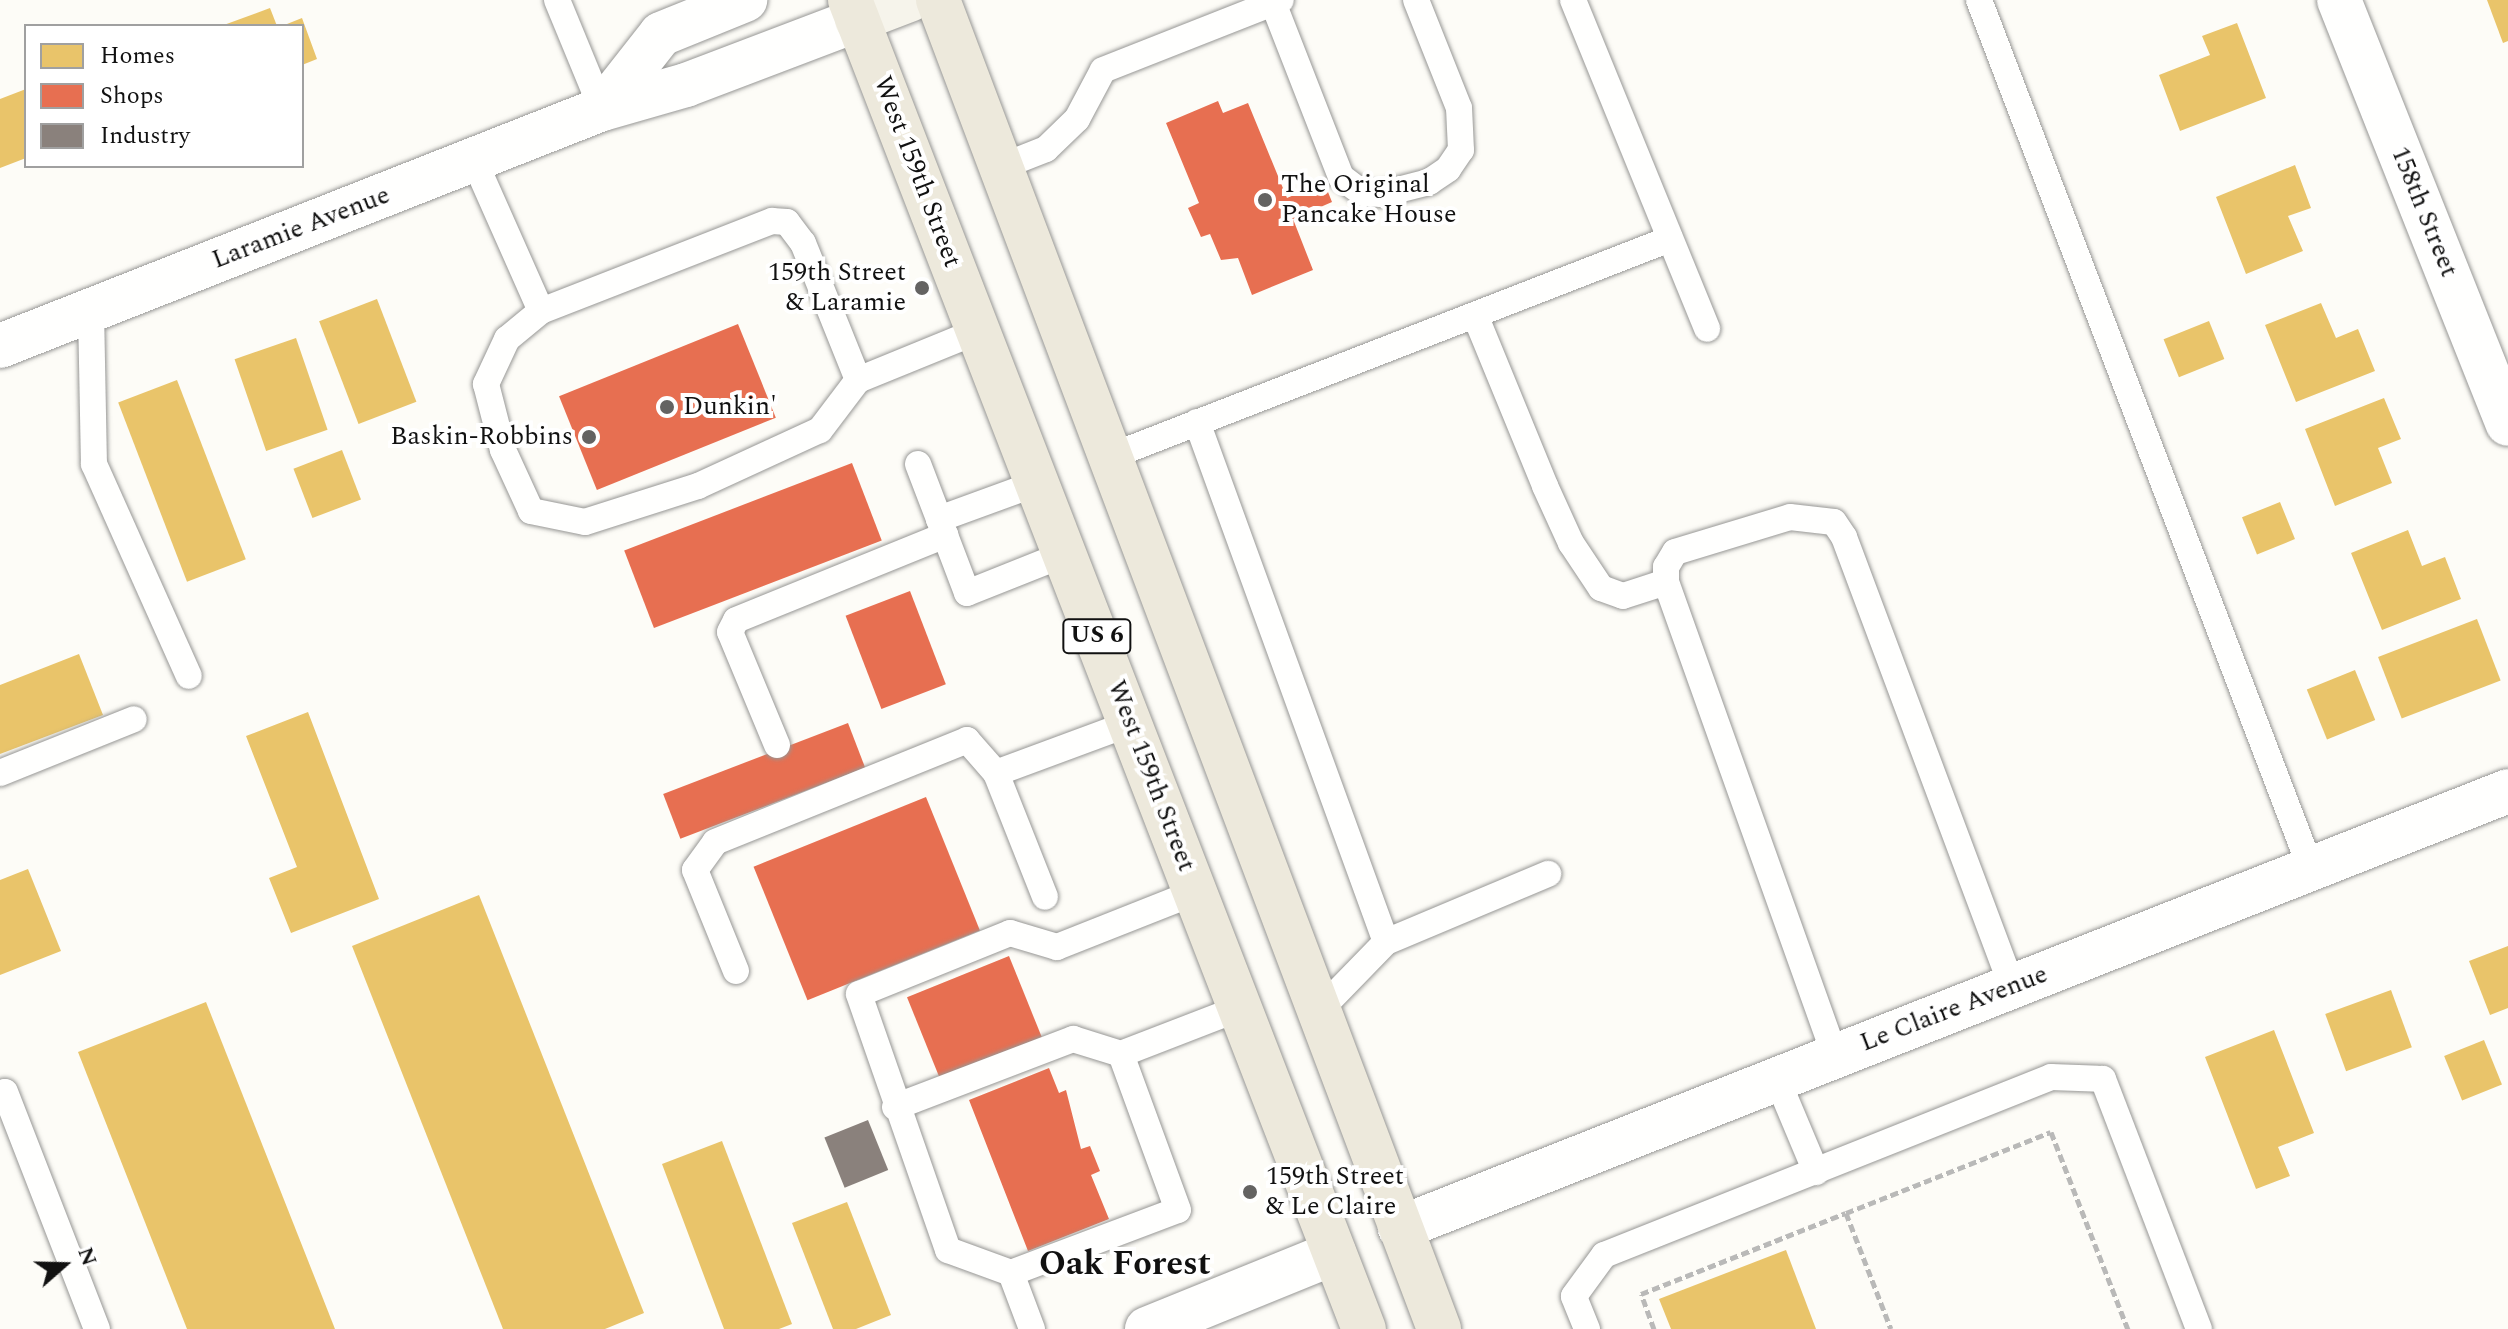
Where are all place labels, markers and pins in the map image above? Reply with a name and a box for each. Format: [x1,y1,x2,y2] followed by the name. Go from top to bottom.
[1281,169,1457,230] place label: The Original Pancake House
[1256,191,1274,209] marker: The Original Pancake House
[768,257,906,318] place label: 159th Street & Laramie
[913,279,931,297] marker: 159th Street & Laramie
[683,391,777,423] place label: Dunkin'
[658,398,676,416] marker: Dunkin'
[390,421,573,453] place label: Baskin-Robbins
[580,428,598,446] marker: Baskin-Robbins
[1266,1161,1404,1222] place label: 159th Street & Le Claire
[1241,1183,1259,1201] marker: 159th Street & Le Claire

